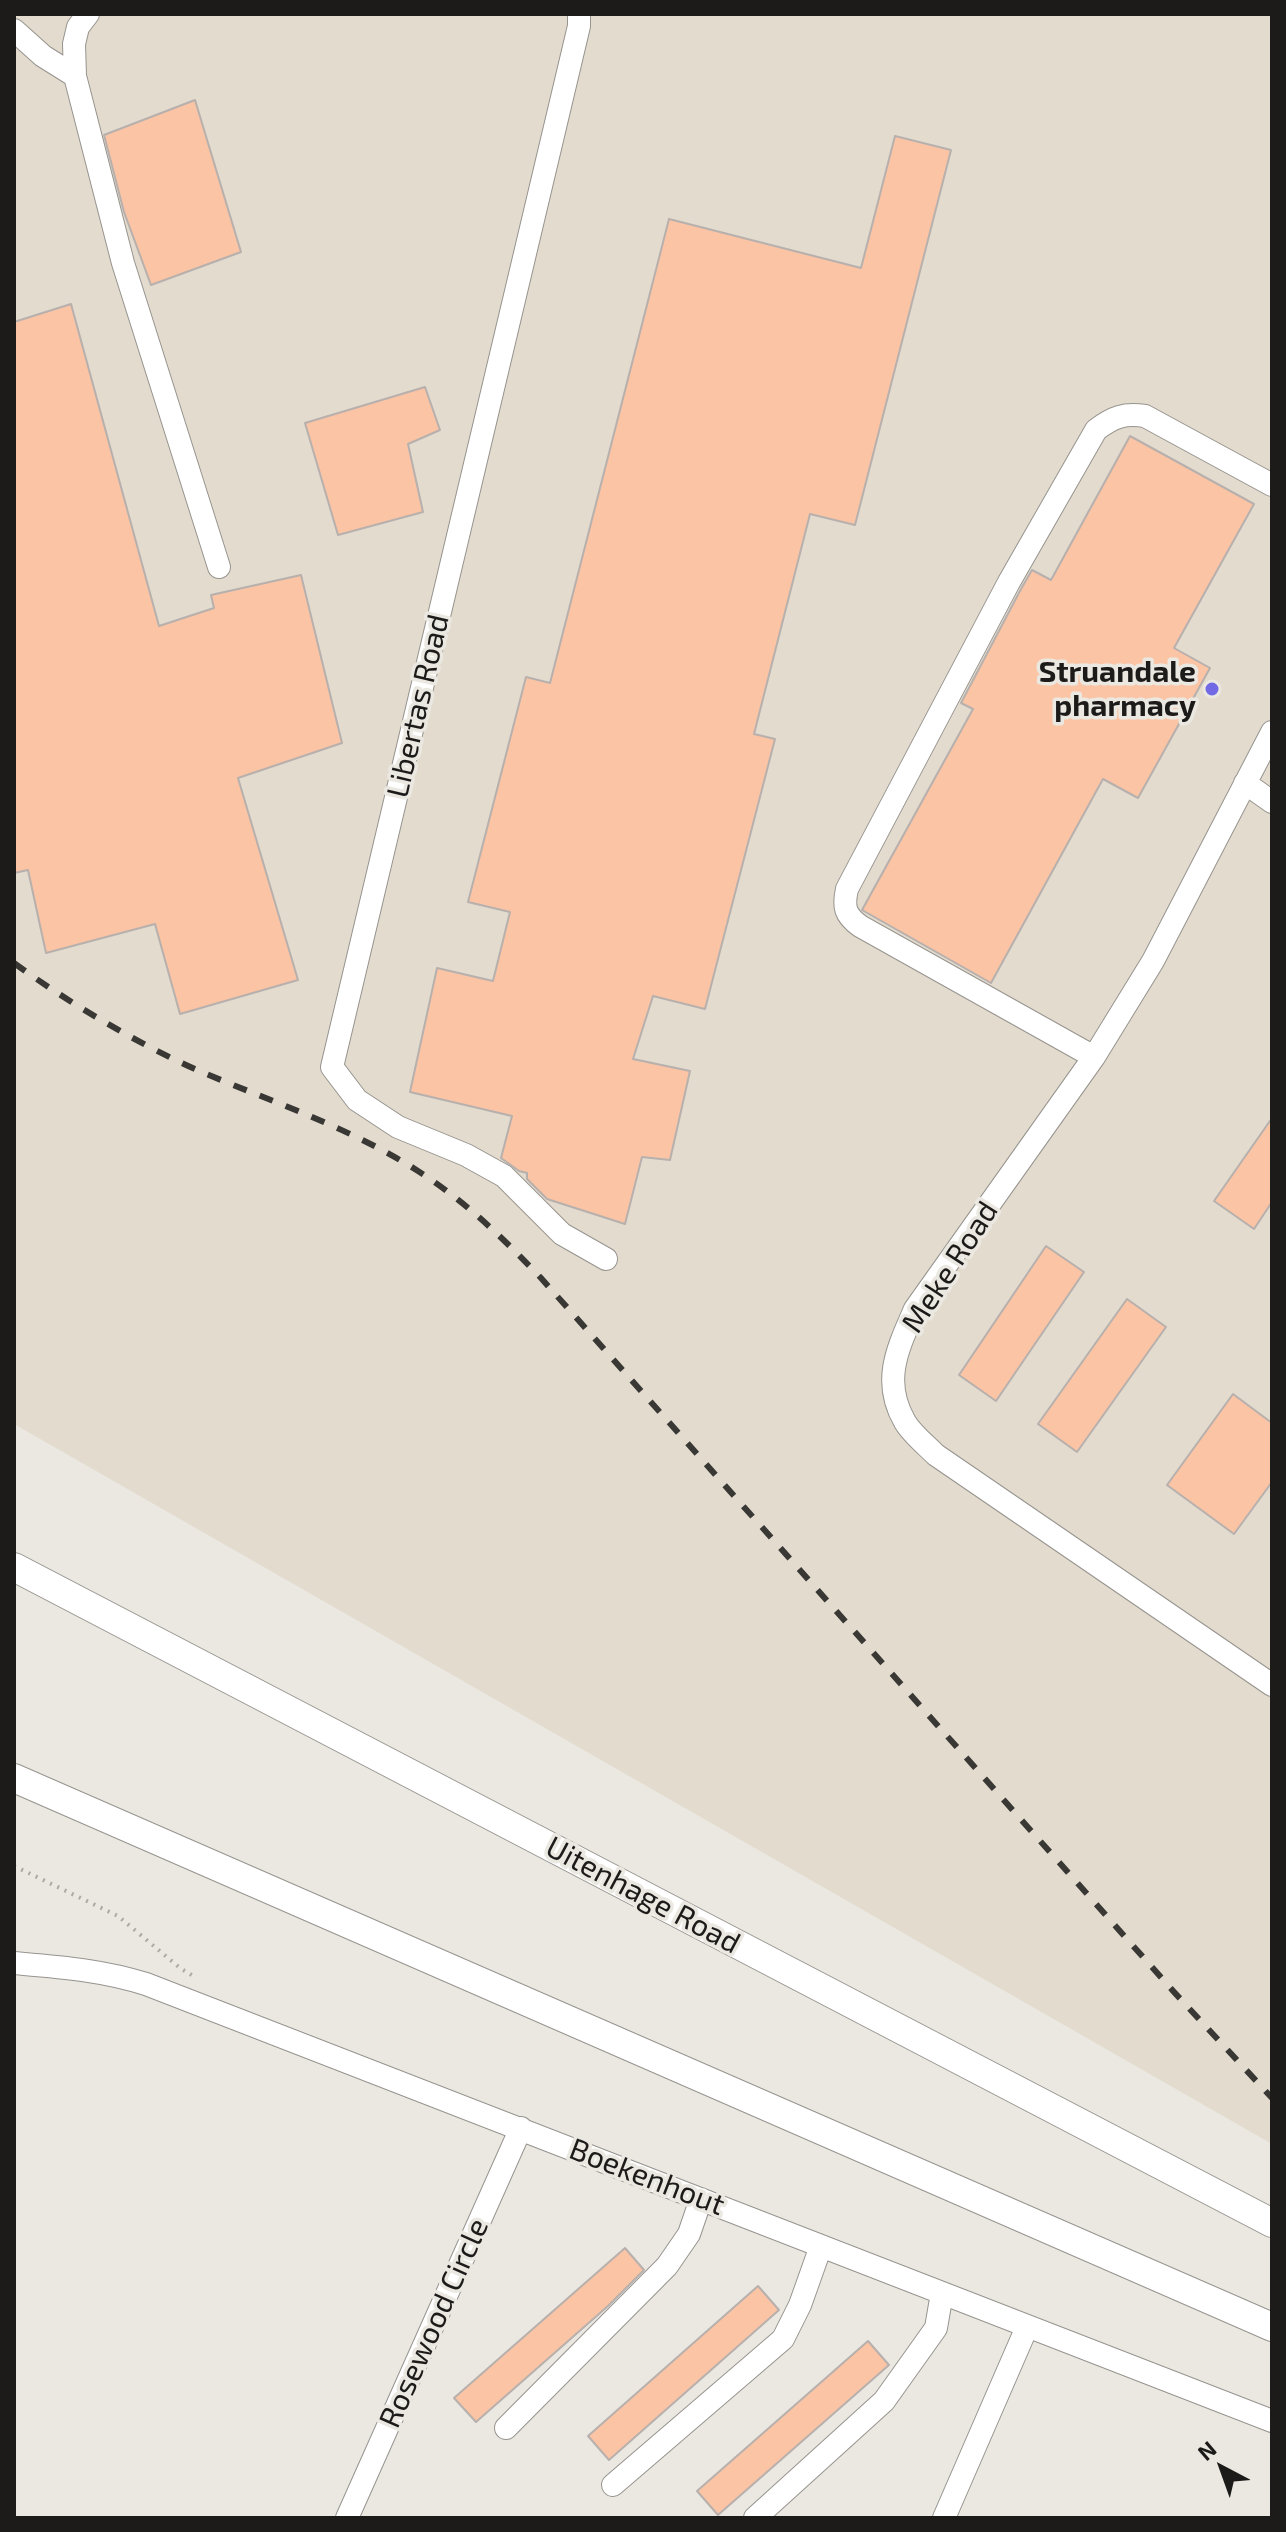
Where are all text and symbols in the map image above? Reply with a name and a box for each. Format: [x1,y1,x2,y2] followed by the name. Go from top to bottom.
[379,611,457,801] street label: Libertas Road
[1039,654,1196,724] place label: Struandale pharmacy
[1203,680,1221,698] marker: Struandale pharmacy
[894,1195,1006,1339] street label: Meke Road
[540,1829,746,1961] street label: Uitenhage Road
[564,2131,730,2223] street label: Boekenhout
[372,2213,496,2433] street label: Rosewood Circle
[1182,2428,1262,2508] north arrow
[1192,2435,1221,2465] text: N

